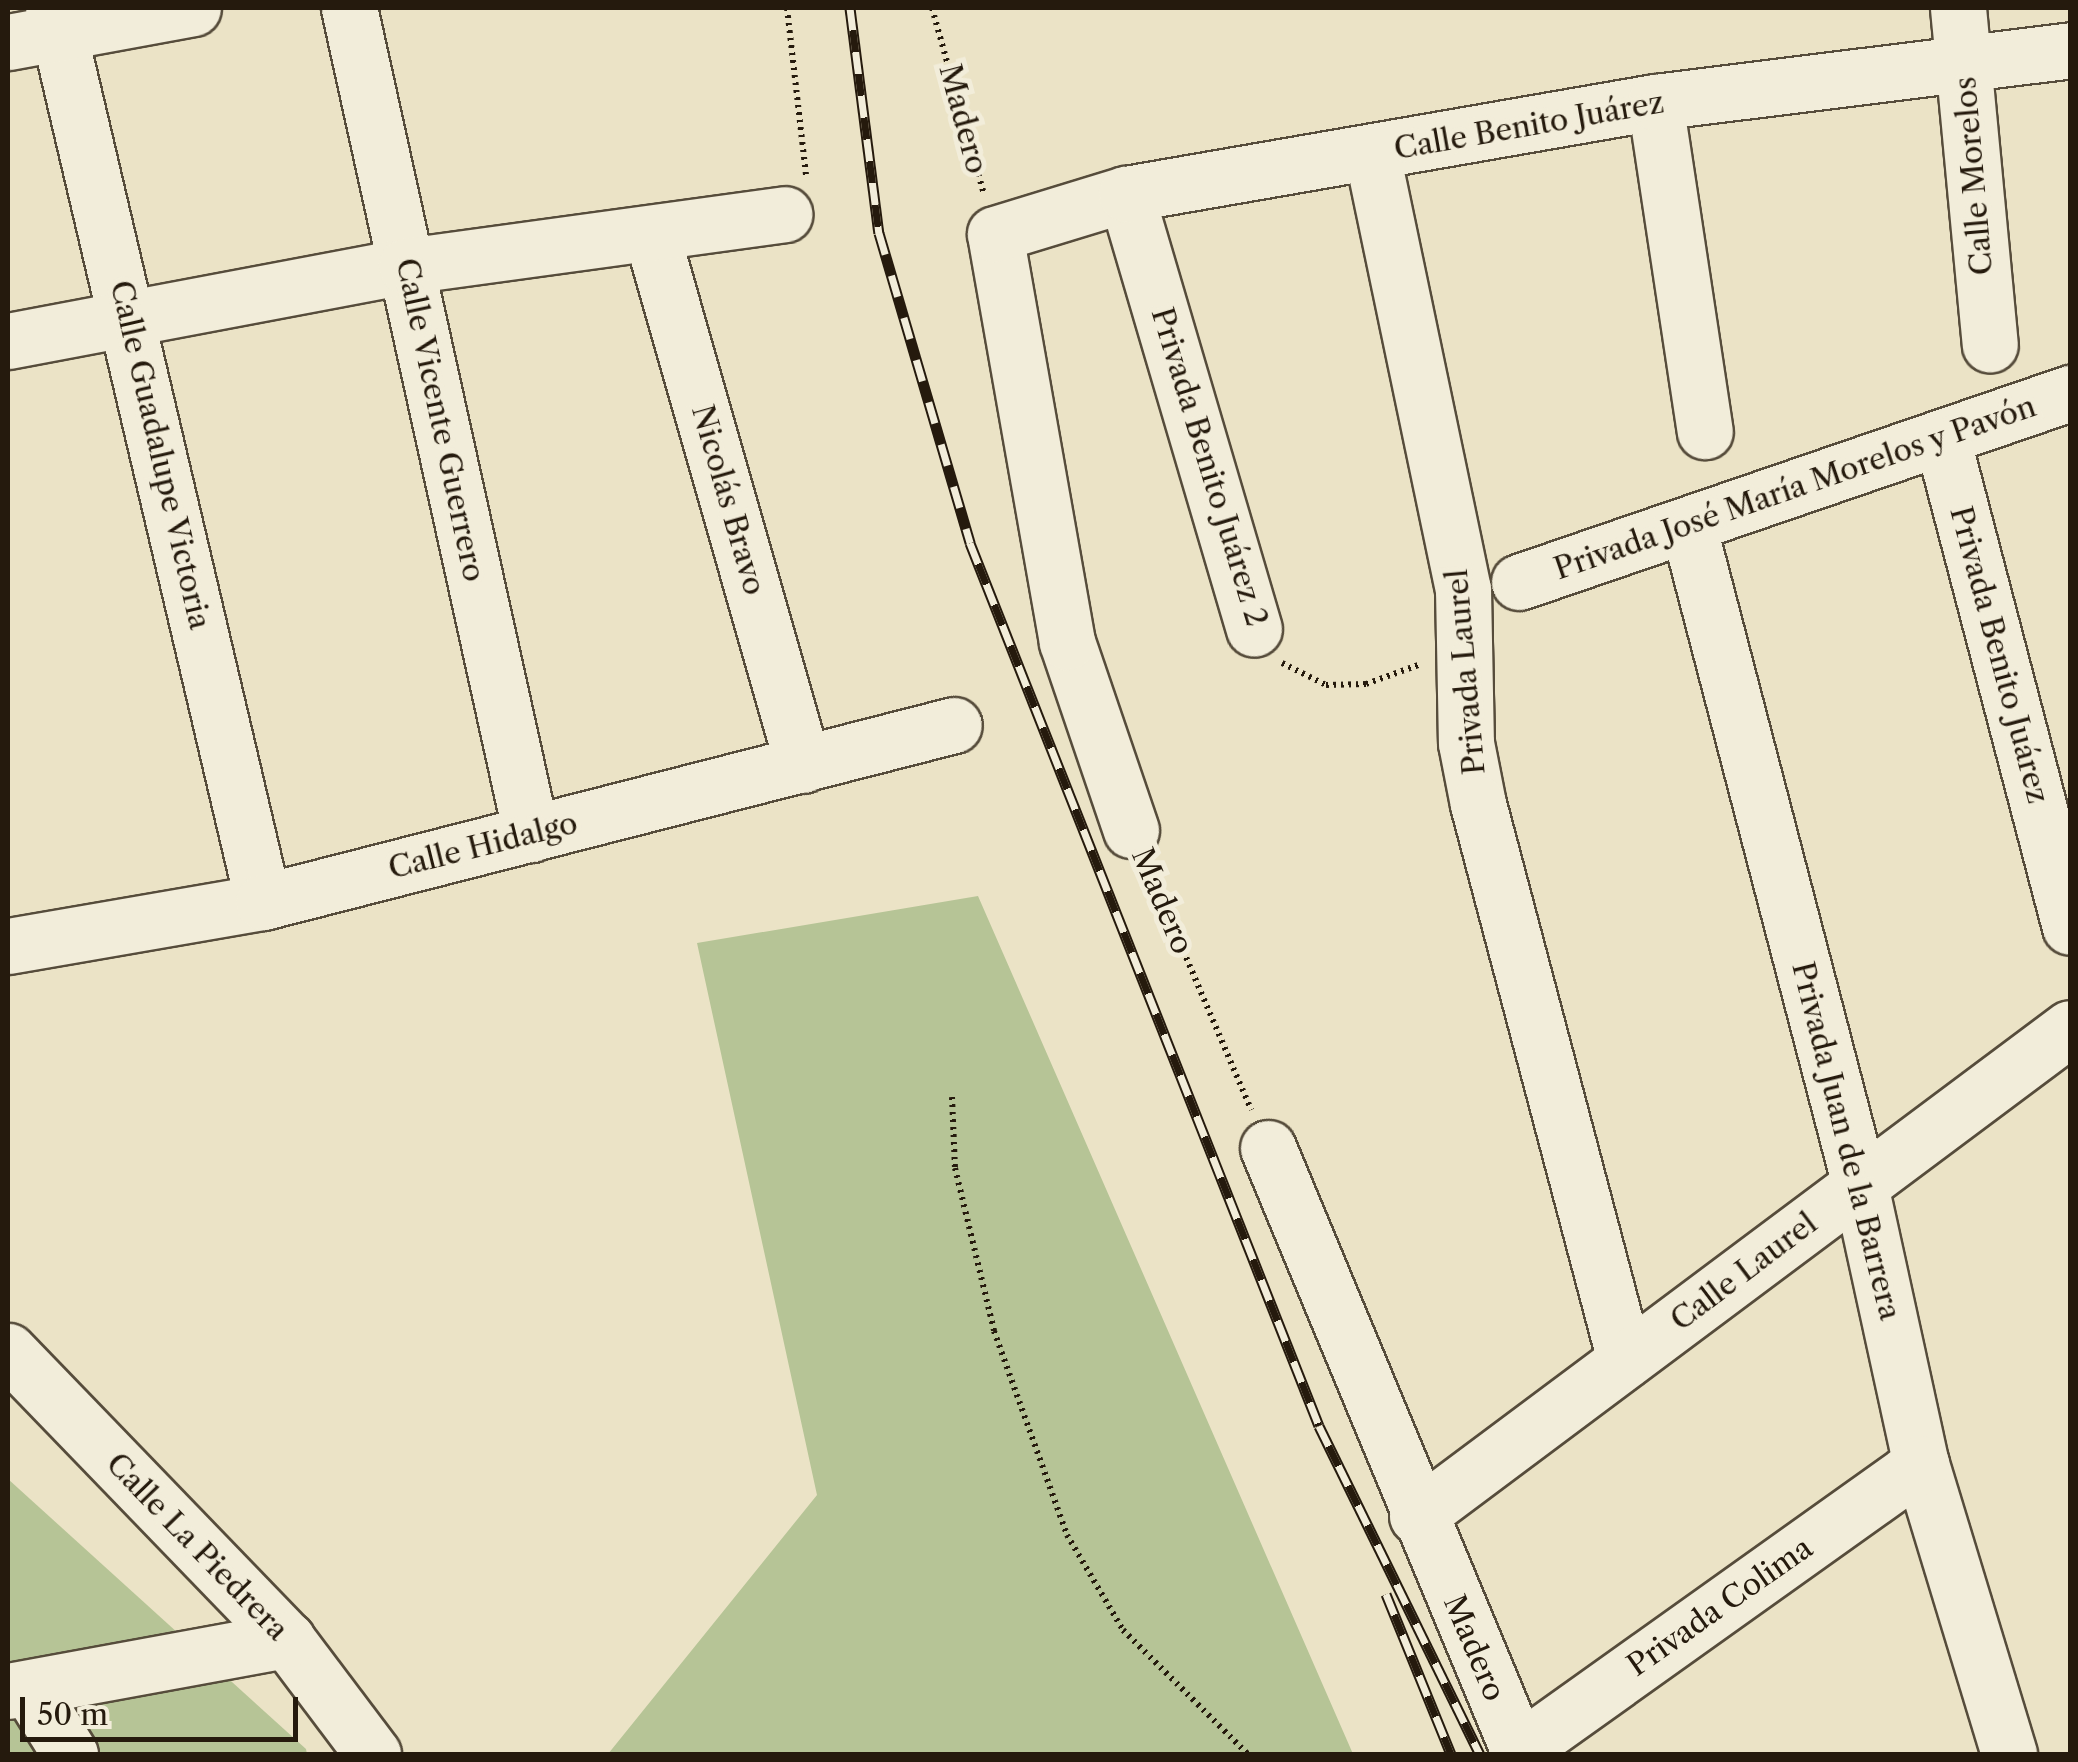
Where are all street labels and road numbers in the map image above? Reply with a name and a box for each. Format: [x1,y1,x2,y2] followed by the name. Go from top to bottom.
[931,60,995,178] street label: Madero
[1947,75,2001,277] street label: Calle Morelos
[1391,85,1667,167] street label: Calle Benito Juárez
[388,254,492,586] street label: Calle Vicente Guerrero
[102,277,218,633] street label: Calle Guadalupe Victoria
[1143,303,1275,631] street label: Privada Benito Juárez 2
[1548,388,2042,588] street label: Privada José María Morelos y Pavón
[684,401,772,599] street label: Nicolás Bravo
[1942,502,2056,808] street label: Privada Benito Juárez
[1439,568,1493,776] street label: Privada Laurel
[385,805,581,887] street label: Calle Hidalgo
[1124,843,1200,959] street label: Madero
[1784,958,1908,1324] street label: Privada Juan de la Barrera
[1664,1205,1824,1339] street label: Calle Laurel
[98,1446,296,1648] street label: Calle La Piedrera
[1620,1530,1820,1684] street label: Privada Colima
[1436,1590,1512,1706] street label: Madero

